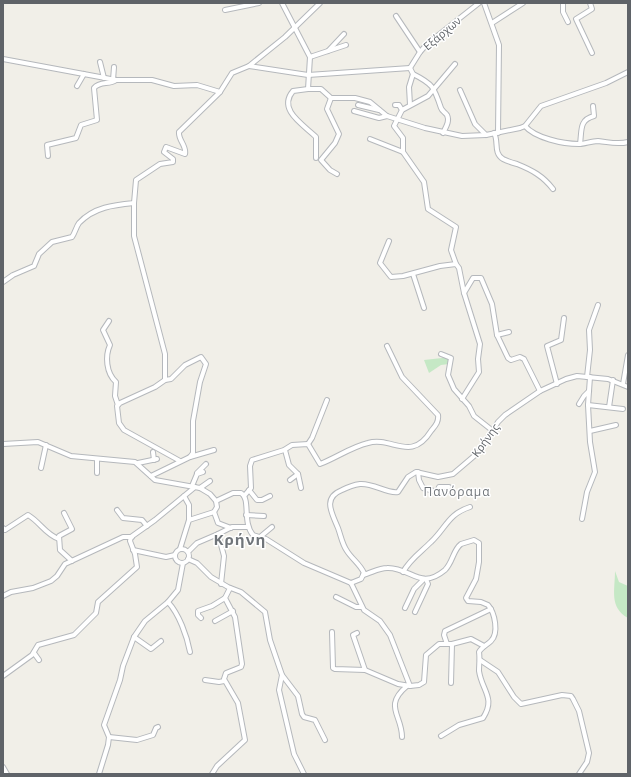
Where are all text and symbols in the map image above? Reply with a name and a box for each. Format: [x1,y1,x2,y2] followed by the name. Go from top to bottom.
[420,13,464,53] street label: Εξάρχων
[468,420,502,460] street label: Κρήνης
[423,483,491,500] district label: Πανόραμα
[214,529,266,549] district label: Κρήνη

